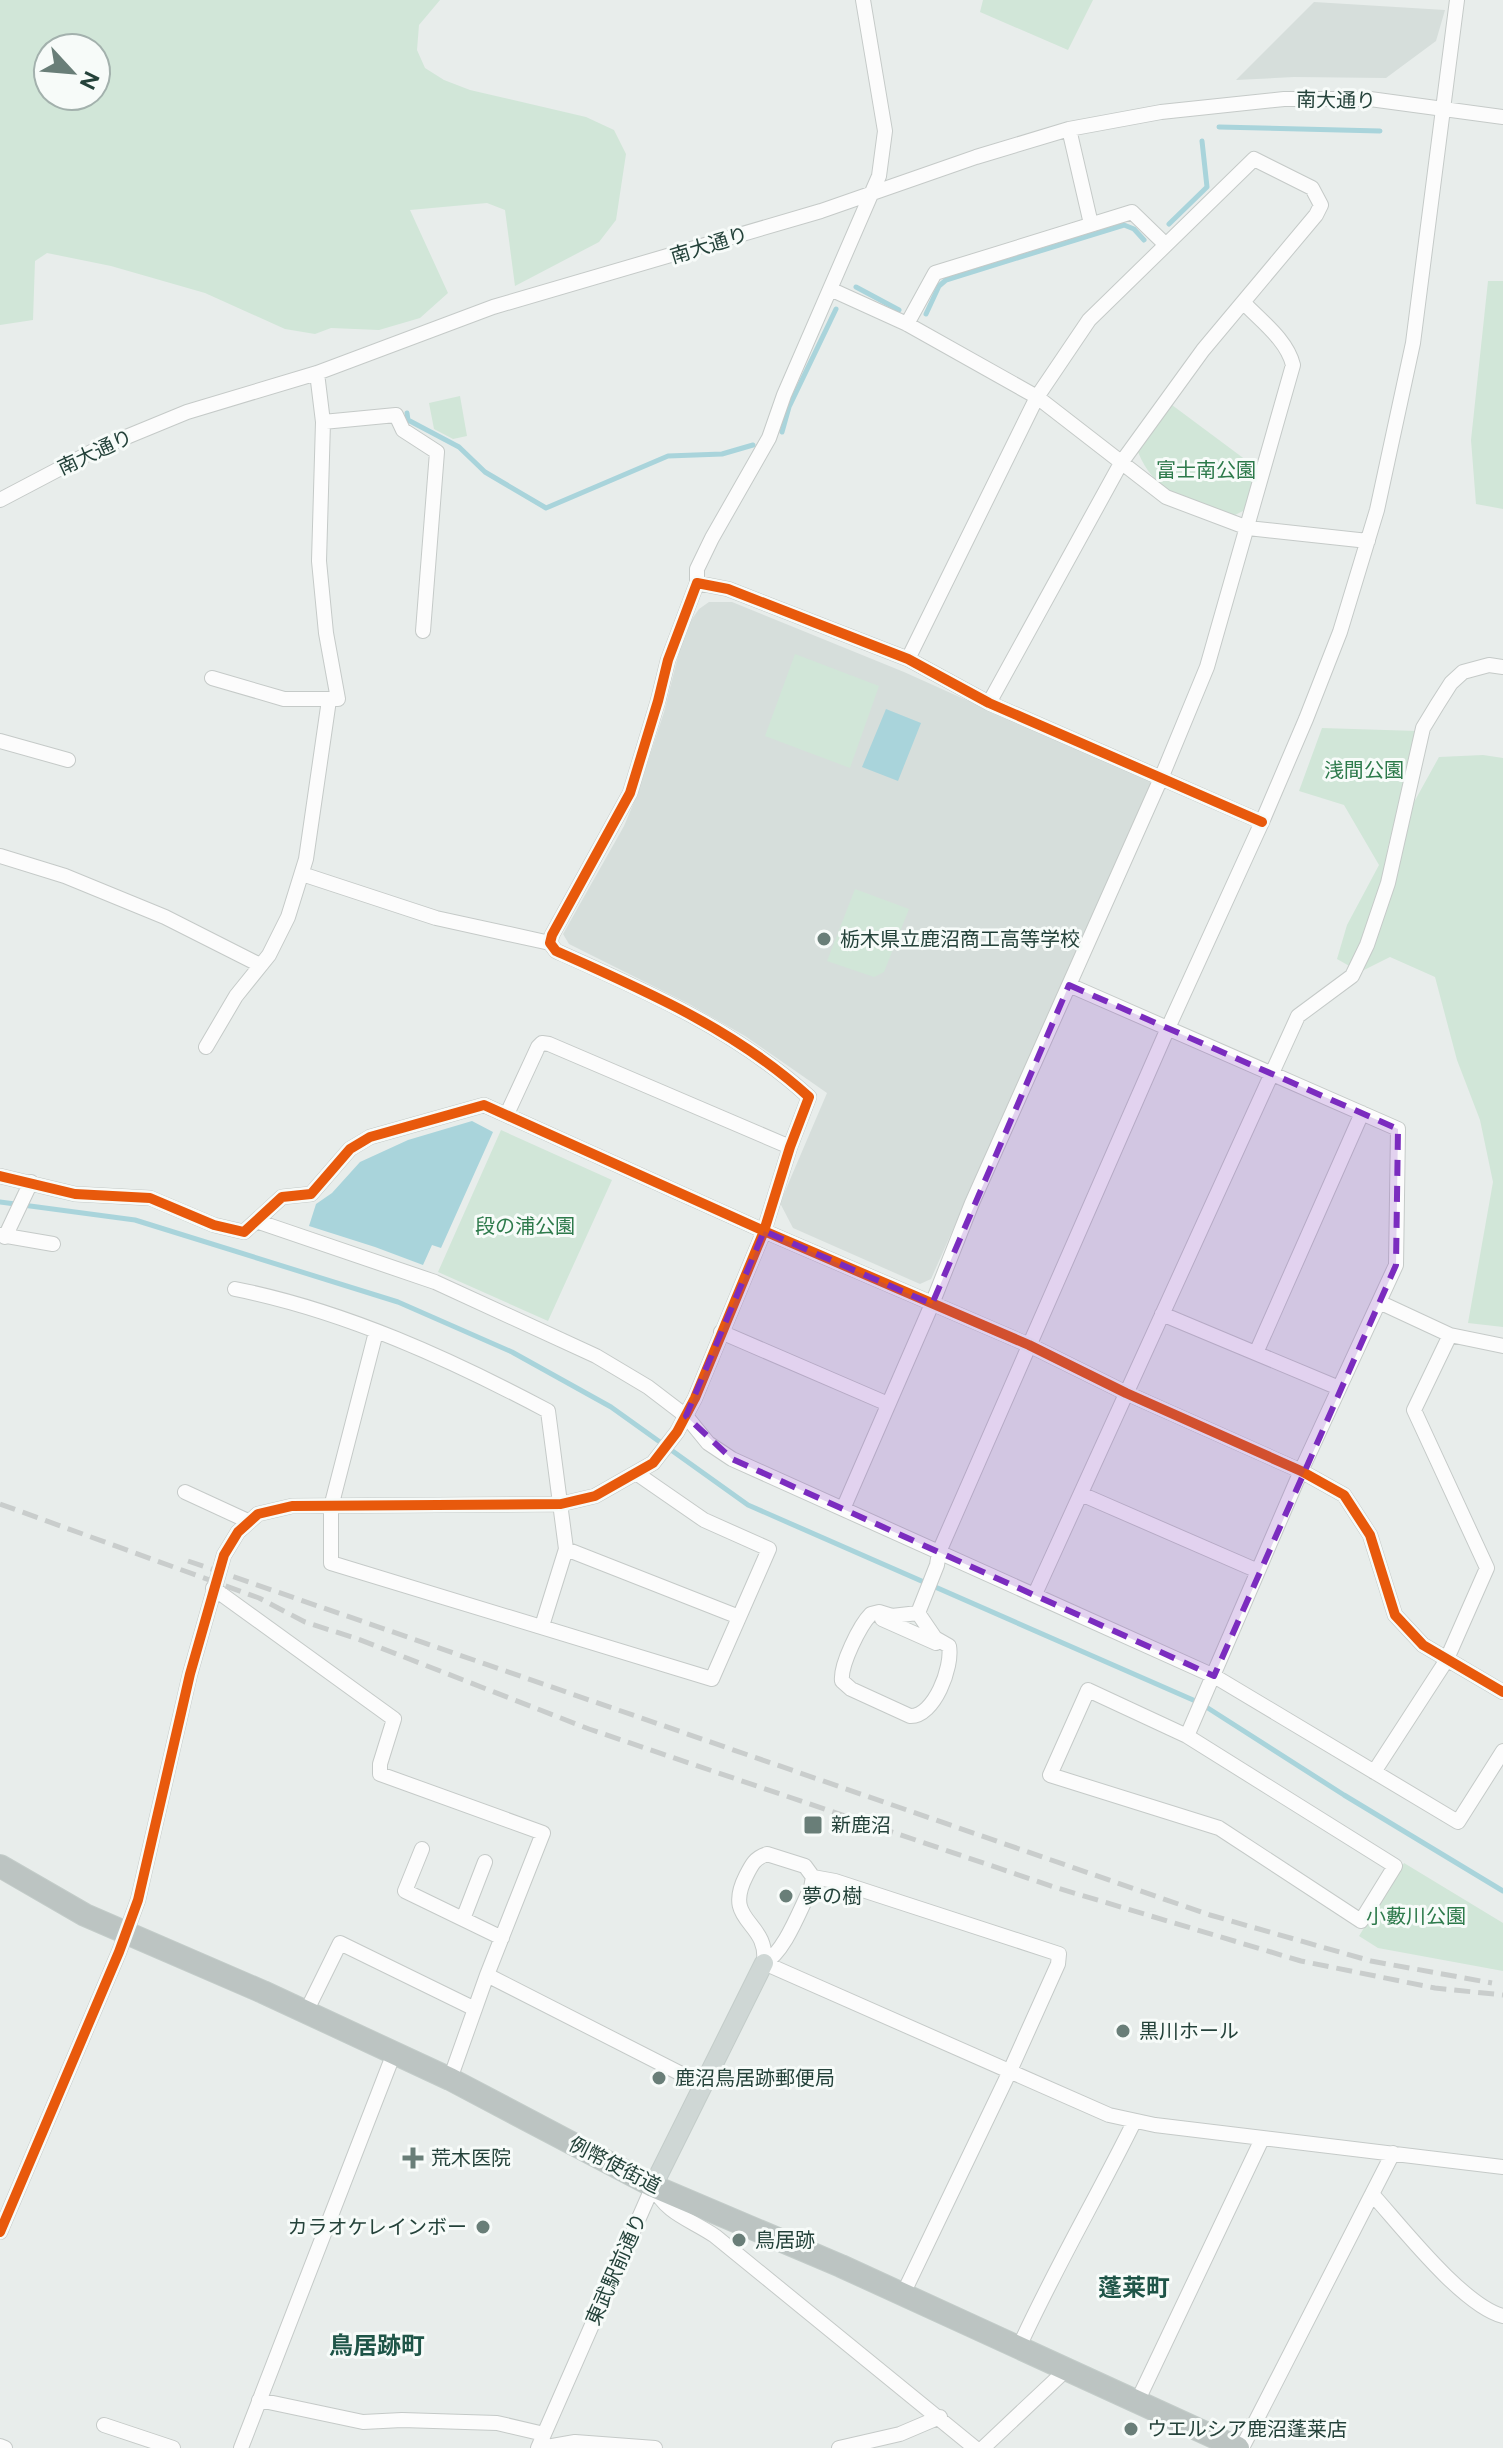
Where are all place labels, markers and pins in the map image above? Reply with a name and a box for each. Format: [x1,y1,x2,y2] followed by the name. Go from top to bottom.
[840,927,1080,951] place label: 栃木県立鹿沼商工高等学校
[815,930,833,948] marker: 栃木県立鹿沼商工高等学校
[831,1813,891,1837] place label: 新鹿沼
[802,1814,824,1836] marker: 新鹿沼
[802,1884,862,1908] place label: 夢の樹
[777,1887,795,1905] marker: 夢の樹
[1139,2019,1239,2043] place label: 黒川ホール
[1114,2022,1132,2040] marker: 黒川ホール
[675,2066,835,2090] place label: 鹿沼鳥居跡郵便局
[650,2069,668,2087] marker: 鹿沼鳥居跡郵便局
[431,2146,511,2170] place label: 荒木医院
[402,2147,424,2169] marker: 荒木医院
[287,2215,467,2239] place label: カラオケレインボー
[474,2218,492,2236] marker: カラオケレインボー
[755,2228,815,2252] place label: 鳥居跡
[730,2231,748,2249] marker: 鳥居跡
[1147,2417,1347,2441] place label: ウエルシア鹿沼蓬莱店
[1122,2420,1140,2438] marker: ウエルシア鹿沼蓬莱店

